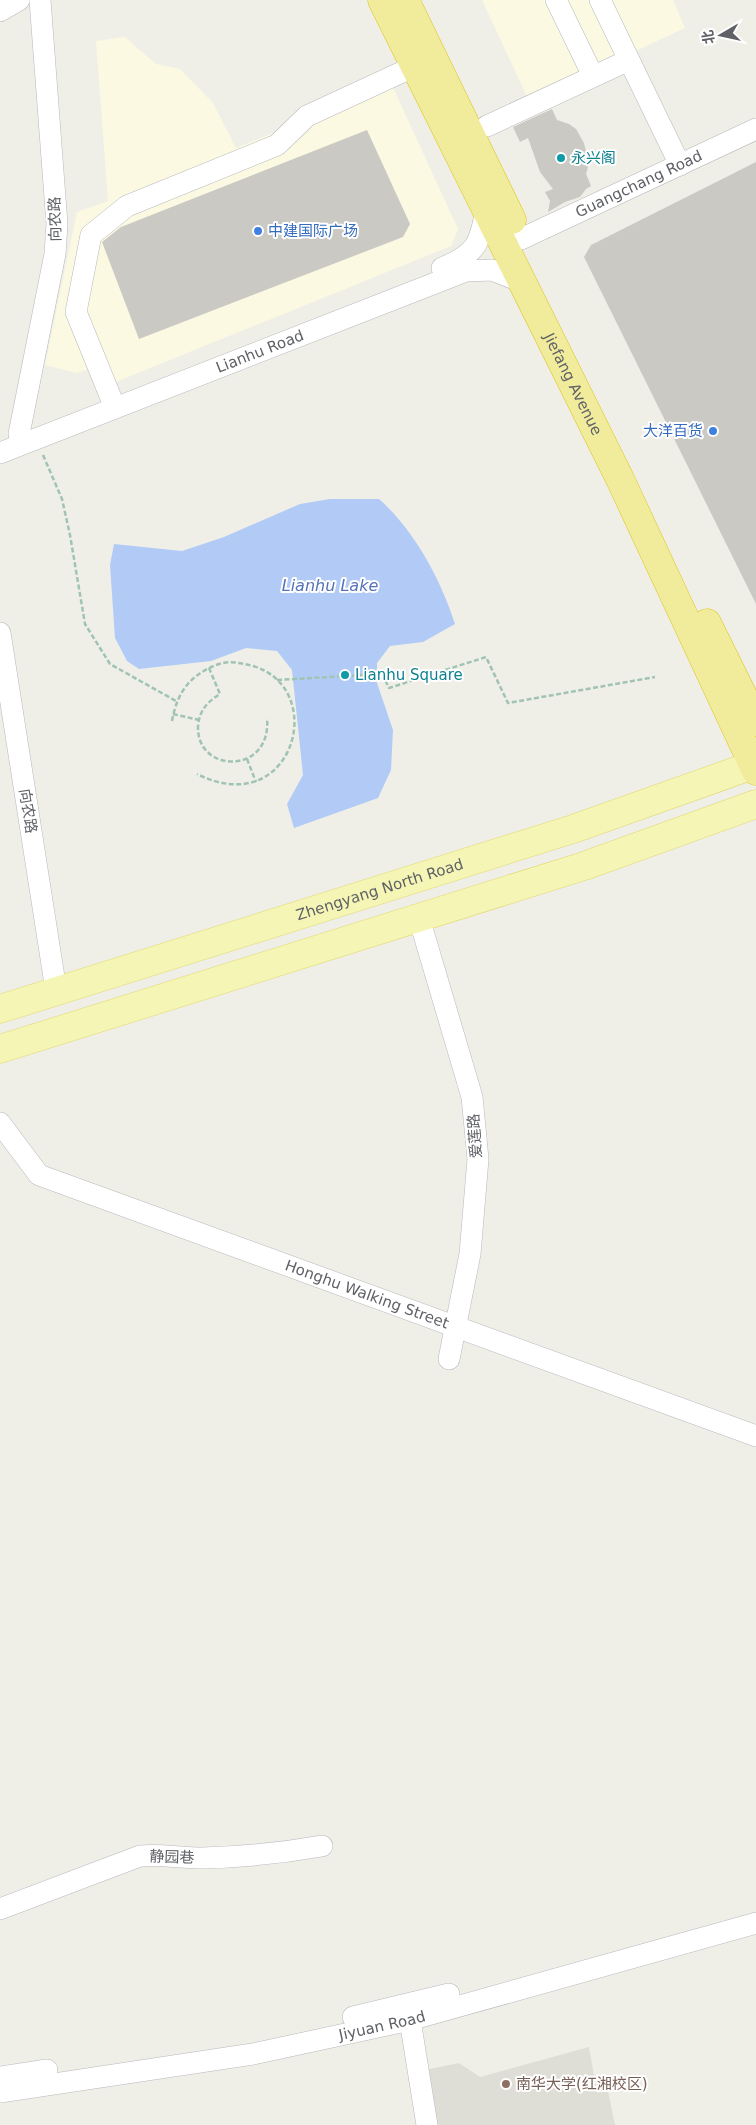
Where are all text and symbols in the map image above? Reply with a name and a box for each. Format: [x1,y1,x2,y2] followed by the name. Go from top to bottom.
[696,10,746,60] north arrow
[699,29,717,45] text: 北
[572,147,705,221] street label: Guangchang Road
[571,149,616,167] place label: 永兴阁
[555,152,567,164] marker: 永兴阁
[46,196,64,242] street label: 向农路
[268,222,358,240] place label: 中建国际广场
[252,225,264,237] marker: 中建国际广场
[213,326,306,377] street label: Lianhu Road
[539,329,606,438] street label: Jiefang Avenue
[643,422,703,440] place label: 大洋百货
[707,425,719,437] marker: 大洋百货
[282,576,378,595] water label: Lianhu Lake
[355,666,463,684] place label: Lianhu Square
[339,669,351,681] marker: Lianhu Square
[16,787,40,835] street label: 向农路
[294,855,466,924] street label: Zhengyang North Road
[464,1113,486,1159] street label: 爱莲路
[283,1256,451,1332] street label: Honghu Walking Street
[149,1847,195,1867] street label: 静园巷
[336,2007,427,2044] street label: Jiyuan Road
[516,2075,648,2093] place label: 南华大学(红湘校区)
[500,2078,512,2090] marker: 南华大学(红湘校区)

